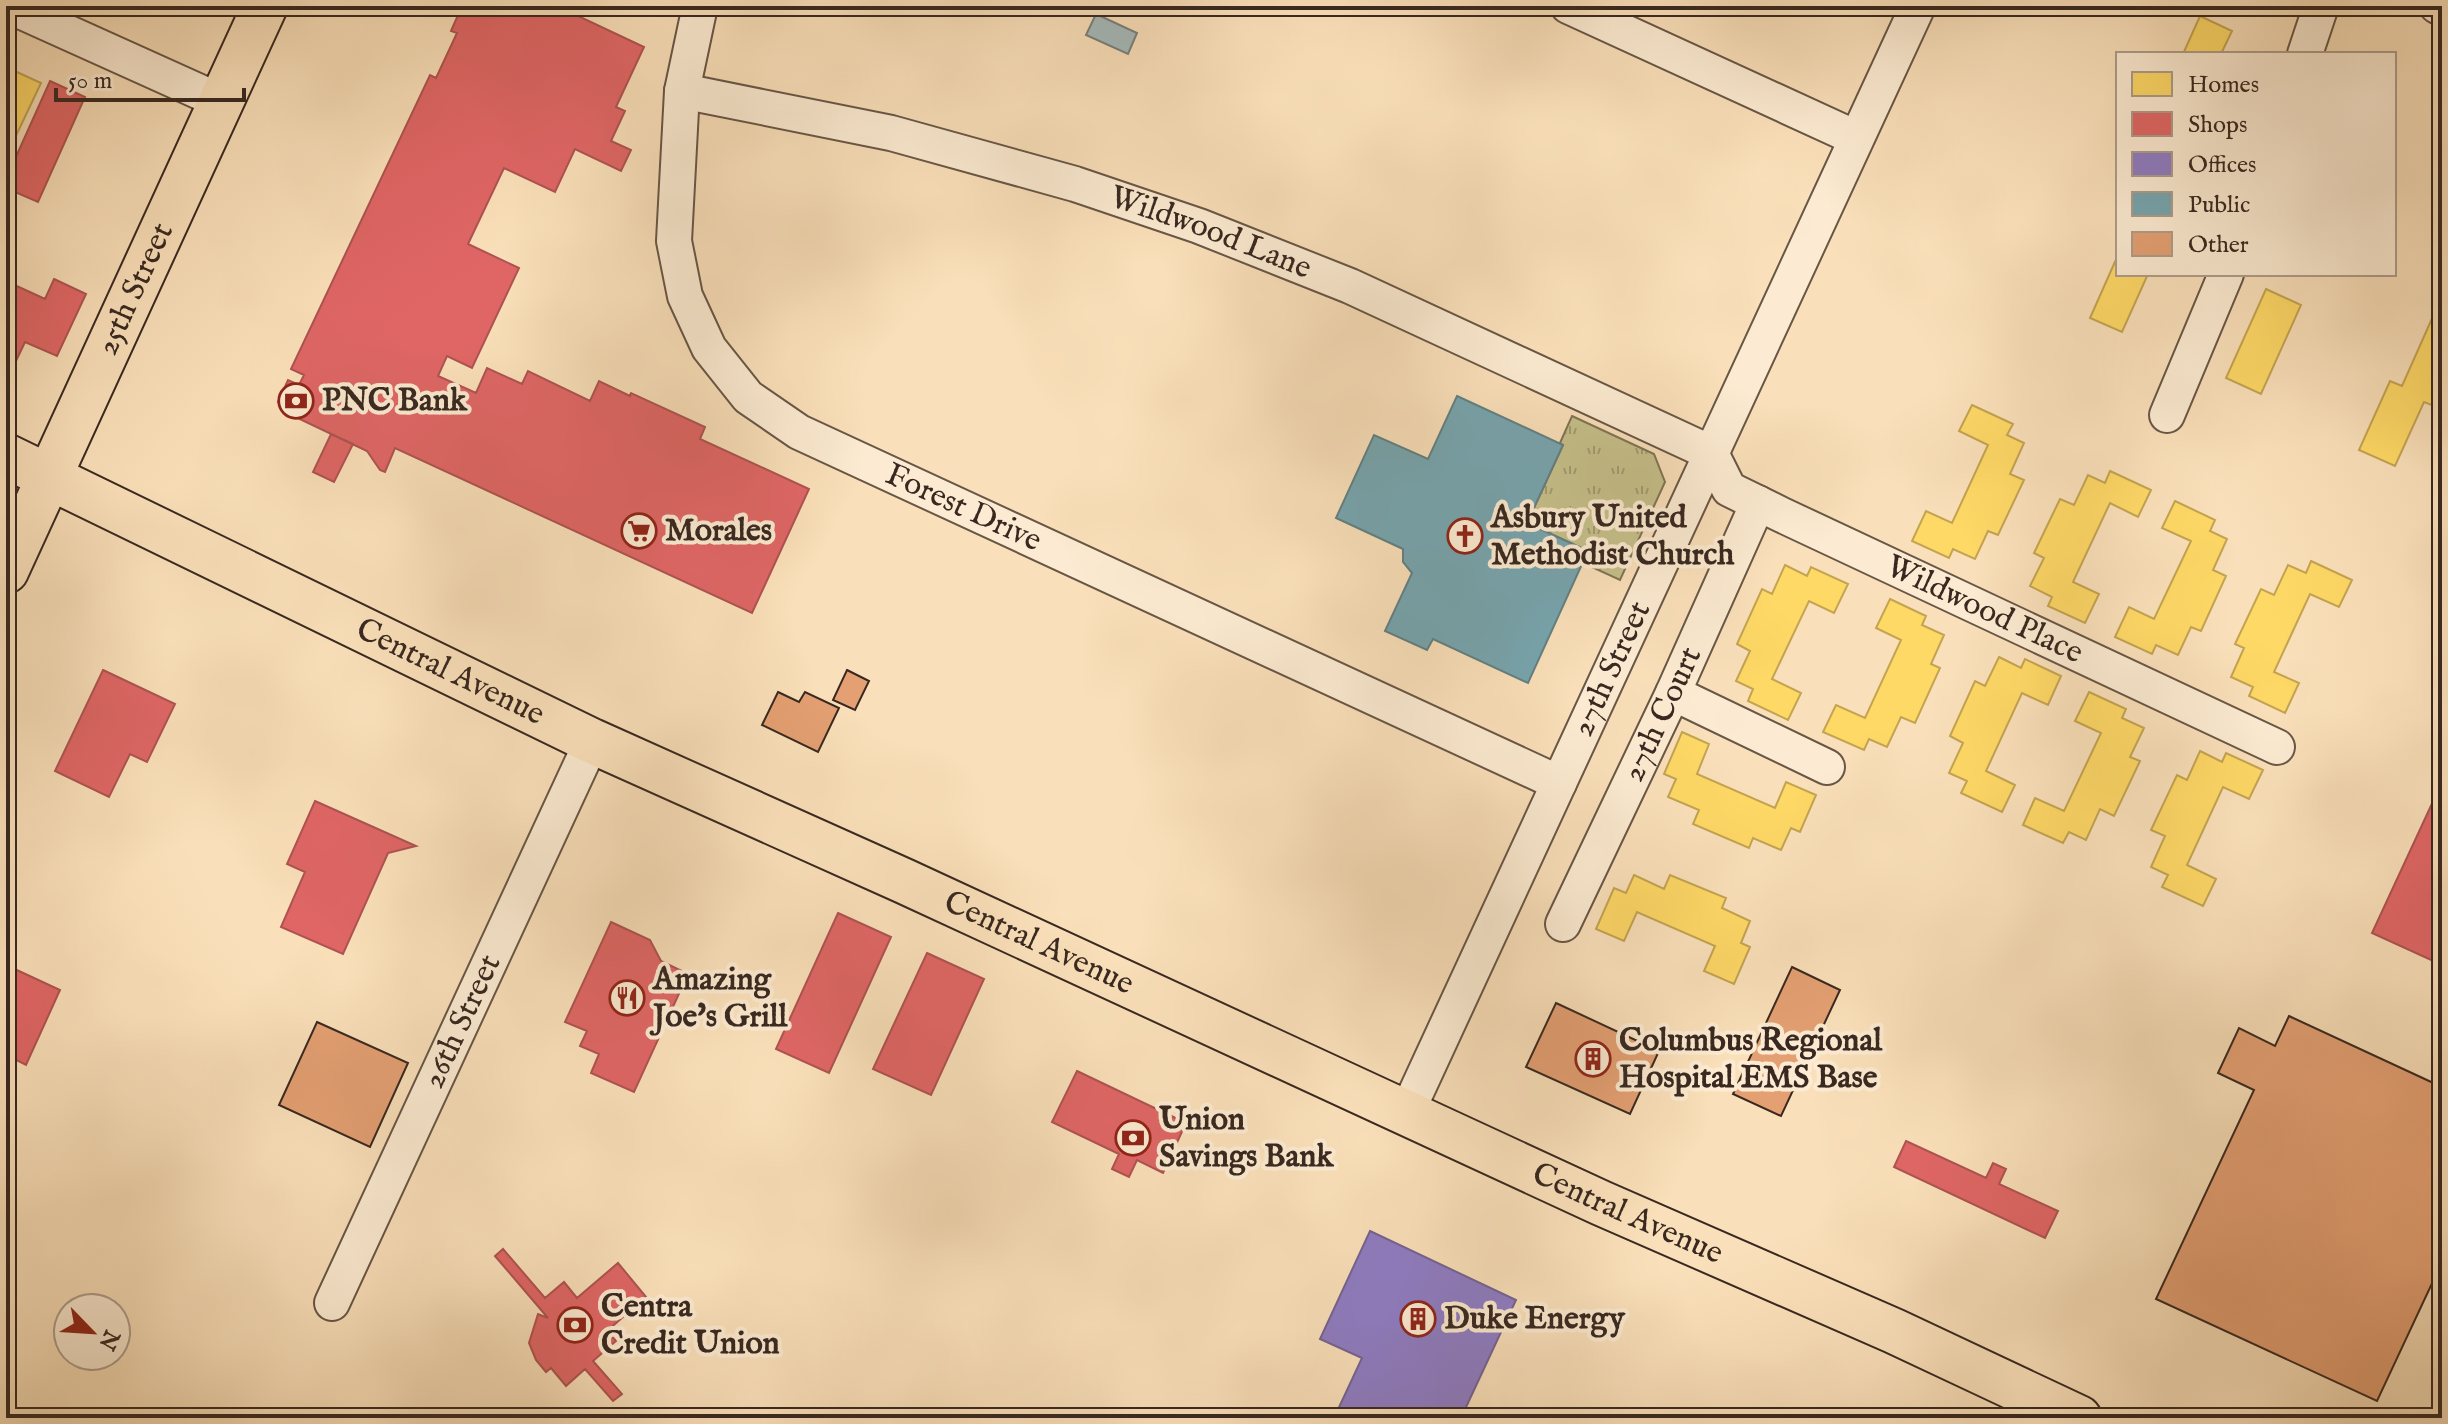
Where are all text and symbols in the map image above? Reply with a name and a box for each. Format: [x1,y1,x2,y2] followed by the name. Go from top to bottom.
[56,52,244,102] scale bar
[2116,52,2396,276] legend
[68,66,112,97] text: 50 m
[2188,70,2259,101] text: Homes
[2188,110,2247,141] text: Shops
[2188,150,2256,181] text: Offices
[1104,177,1317,289] street label: Wildwood Lane
[2188,190,2250,221] text: Public
[87,217,183,362] street label: 25th Street
[2188,230,2249,261] text: Other
[322,381,468,422] place label: PNC Bank
[277,382,315,420] bank icon: PNC Bank
[879,454,1048,562] street label: Forest Drive
[1489,498,1735,576] place label: Asbury United Methodist Church
[665,511,772,552] place label: Morales
[620,512,658,550] supermarket icon: Morales
[1446,517,1484,555] church icon: Asbury United Methodist Church
[1879,546,2090,674] street label: Wildwood Place
[1563,595,1661,743] street label: 27th Street
[349,609,551,735] street label: Central Avenue
[1613,641,1711,788] street label: 27th Court
[937,882,1140,1005] street label: Central Avenue
[414,948,511,1095] street label: 26th Street
[649,960,788,1038] place label: Amazing Joe's Grill
[608,979,646,1017] restaurant icon: Amazing Joe's Grill
[1619,1021,1883,1099] place label: Columbus Regional Hospital EMS Base
[1574,1040,1612,1078] building icon: Columbus Regional Hospital EMS Base
[1159,1100,1334,1178] place label: Union Savings Bank
[1114,1119,1152,1157] bank icon: Union Savings Bank
[1525,1153,1729,1274] street label: Central Avenue
[601,1287,780,1365] place label: Centra Credit Union
[52,1292,132,1372] north arrow
[1444,1299,1626,1340] place label: Duke Energy
[1399,1300,1437,1338] building icon: Duke Energy
[556,1306,594,1344] bank icon: Centra Credit Union
[92,1324,125,1354] text: N

